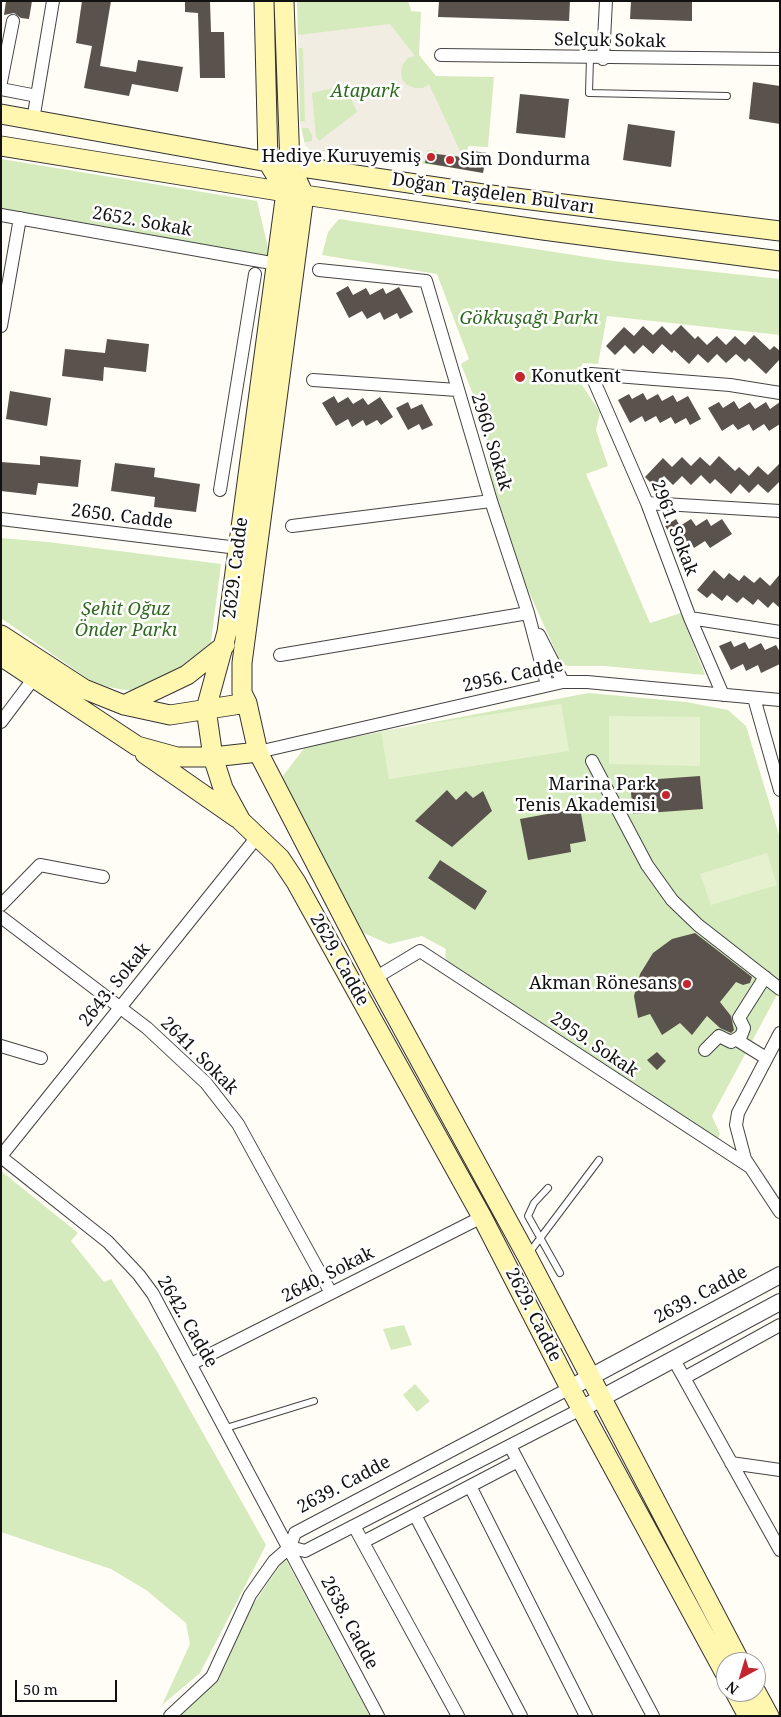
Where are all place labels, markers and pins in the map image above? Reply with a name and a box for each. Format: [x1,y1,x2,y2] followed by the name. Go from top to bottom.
[262,146,421,168] place label: Hediye Kuruyemiş
[460,149,590,171] place label: Sim Dondurma
[425,151,437,163] marker: Hediye Kuruyemiş
[444,154,456,166] marker: Sim Dondurma
[531,366,621,388] place label: Konutkent
[513,370,527,384] marker: Konutkent
[515,774,656,816] place label: Marina Park Tenis Akademisi
[660,789,672,801] marker: Marina Park Tenis Akademisi
[529,973,677,995] place label: Akman Rönesans
[681,978,693,990] marker: Akman Rönesans

